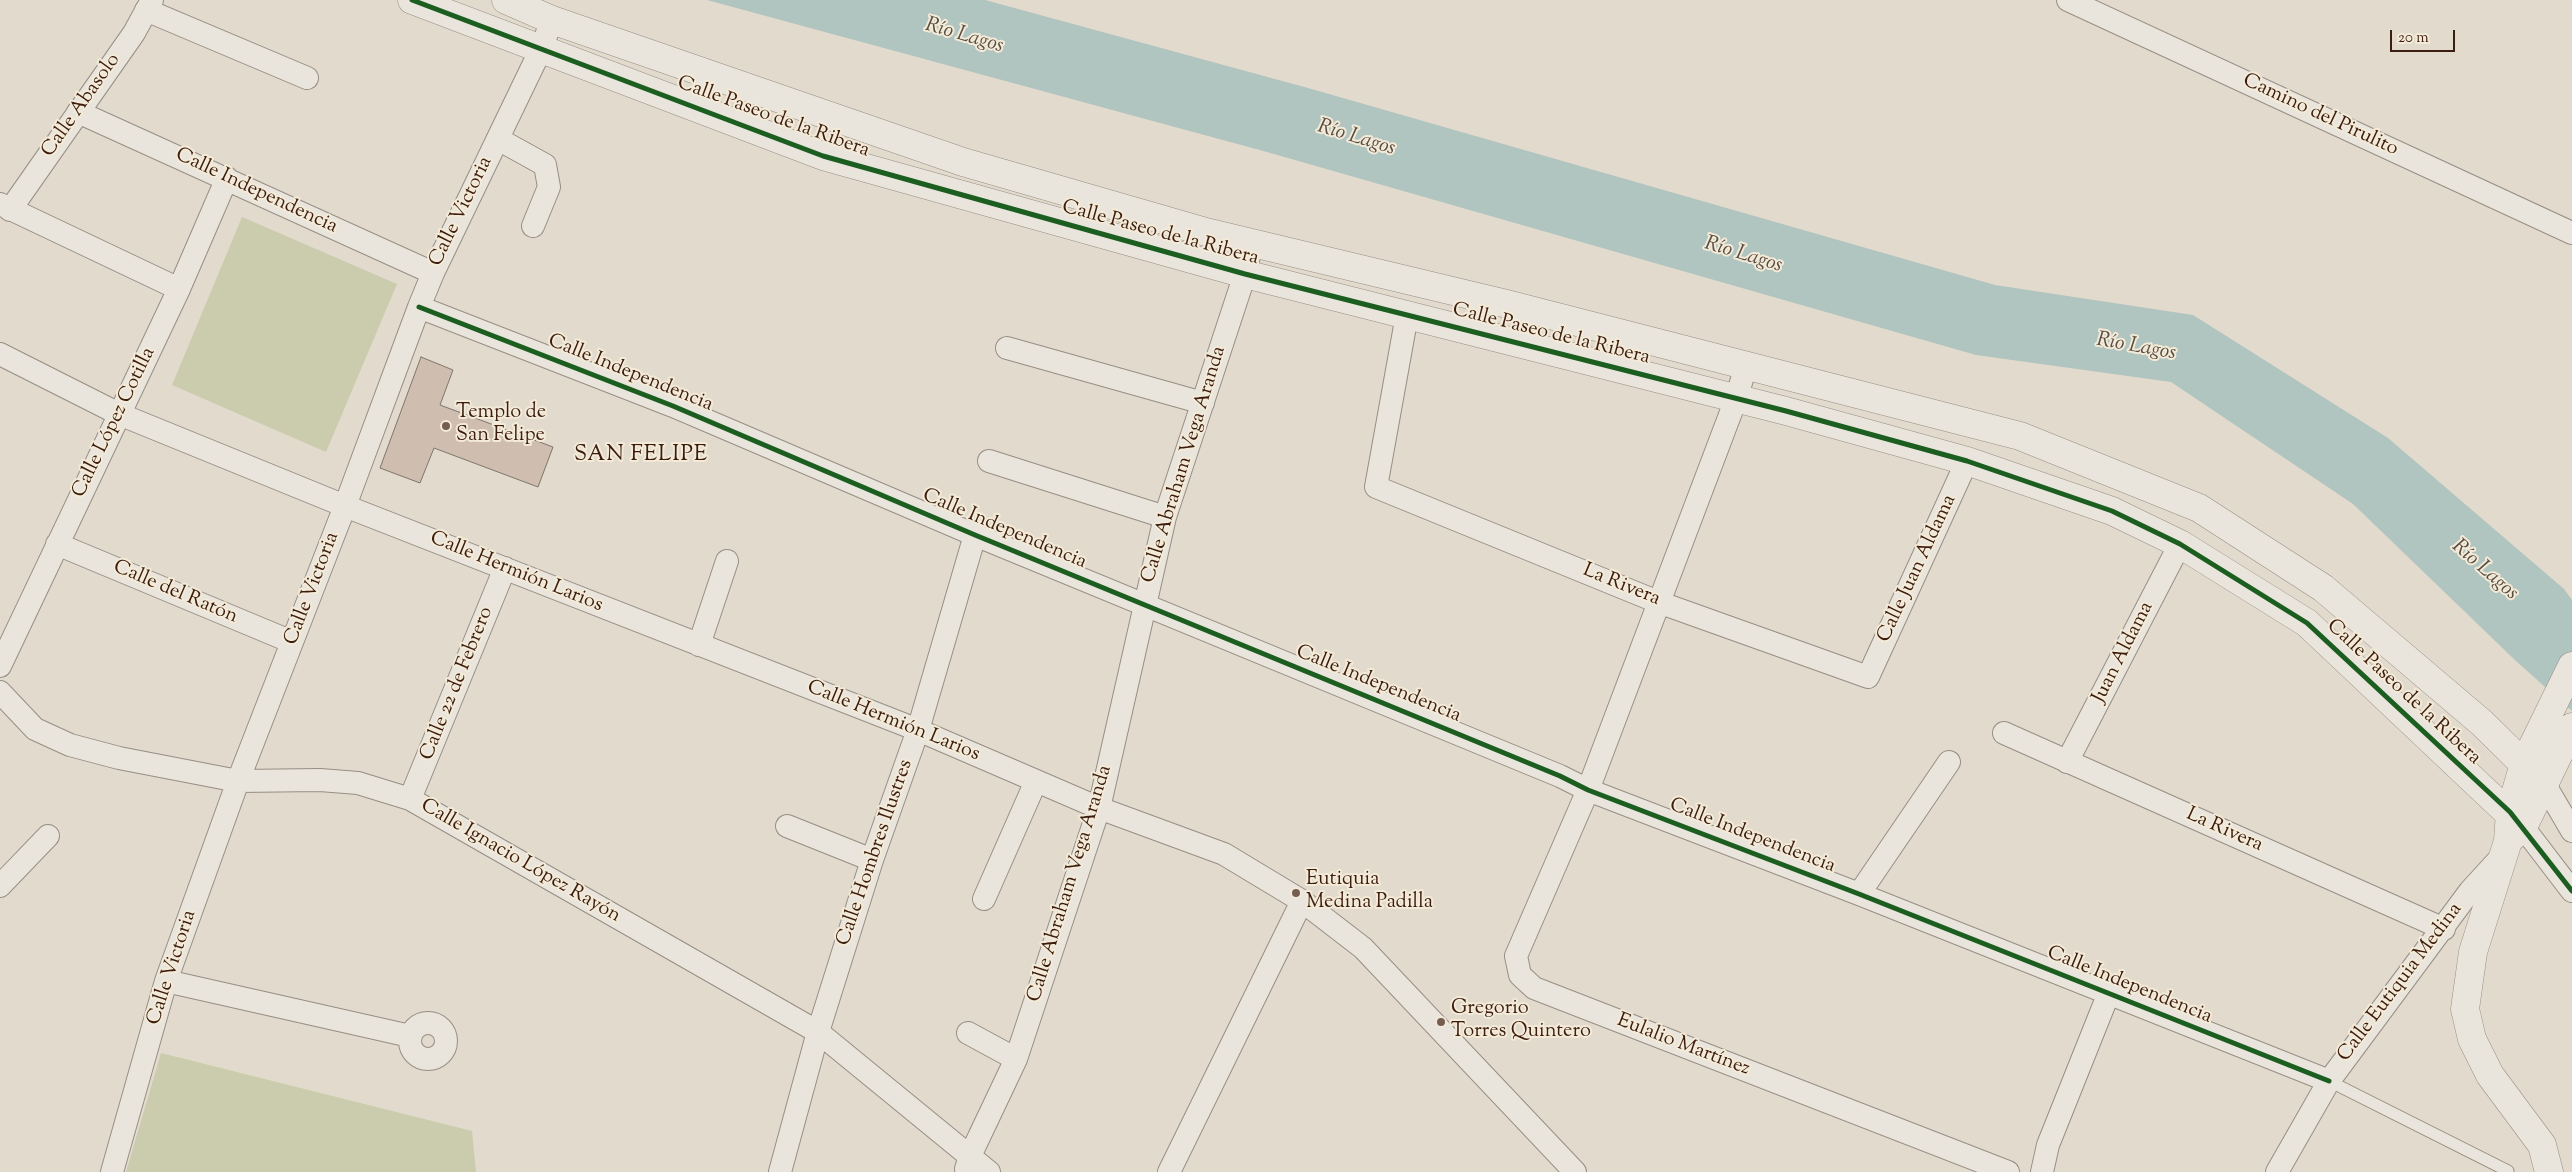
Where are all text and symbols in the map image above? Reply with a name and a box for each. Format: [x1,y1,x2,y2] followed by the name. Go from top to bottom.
[922,14,1006,60] water label: Río Lagos
[2392,20,2457,52] scale bar
[2398,28,2429,49] text: 20 m
[38,50,126,162] street label: Calle Abasolo
[2238,69,2402,163] street label: Camino del Pirulito
[674,72,872,164] street label: Calle Paseo de la Ribera
[1314,115,1398,163] water label: Río Lagos
[171,144,341,240] street label: Calle Independencia
[425,153,499,271] street label: Calle Victoria
[1059,196,1261,272] street label: Calle Paseo de la Ribera
[1701,232,1785,280] water label: Río Lagos
[1450,299,1652,371] street label: Calle Paseo de la Ribera
[2094,329,2178,367] water label: Río Lagos
[544,330,716,418] street label: Calle Independencia
[68,344,162,502] street label: Calle López Cotilla
[1137,344,1233,586] street label: Calle Abraham Vega Aranda
[456,402,546,449] place label: Templo de San Felipe
[440,420,452,432] marker: Templo de San Felipe
[573,443,709,469] district label: SAN FELIPE
[918,485,1090,575] street label: Calle Independencia
[1873,491,1963,647] street label: Calle Juan Aldama
[426,527,606,619] street label: Calle Hermión Larios
[280,529,346,649] street label: Calle Victoria
[2445,535,2523,607] water label: Río Lagos
[109,556,241,630] street label: Calle del Ratón
[1579,560,1663,612] street label: La Rivera
[2088,598,2160,708] street label: Juan Aldama
[416,604,500,764] street label: Calle 22 de Febrero
[2321,615,2485,771] street label: Calle Paseo de la Ribera
[1292,641,1464,729] street label: Calle Independencia
[803,676,983,768] street label: Calle Hermión Larios
[833,757,919,949] street label: Calle Hombres Ilustres
[1023,763,1119,1005] street label: Calle Abraham Vega Aranda
[1666,794,1838,880] street label: Calle Independencia
[416,795,624,929] street label: Calle Ignacio López Rayón
[2182,803,2266,859] street label: La Rivera
[1306,869,1433,916] place label: Eutiquia Medina Padilla
[1290,887,1302,899] marker: Eutiquia Medina Padilla
[2333,899,2469,1067] street label: Calle Eutiquia Medina
[143,908,203,1028] street label: Calle Victoria
[2043,942,2215,1030] street label: Calle Independencia
[1451,998,1591,1045] place label: Gregorio Torres Quintero
[1613,1010,1753,1082] street label: Eulalio Martínez
[1435,1016,1447,1028] marker: Gregorio Torres Quintero

